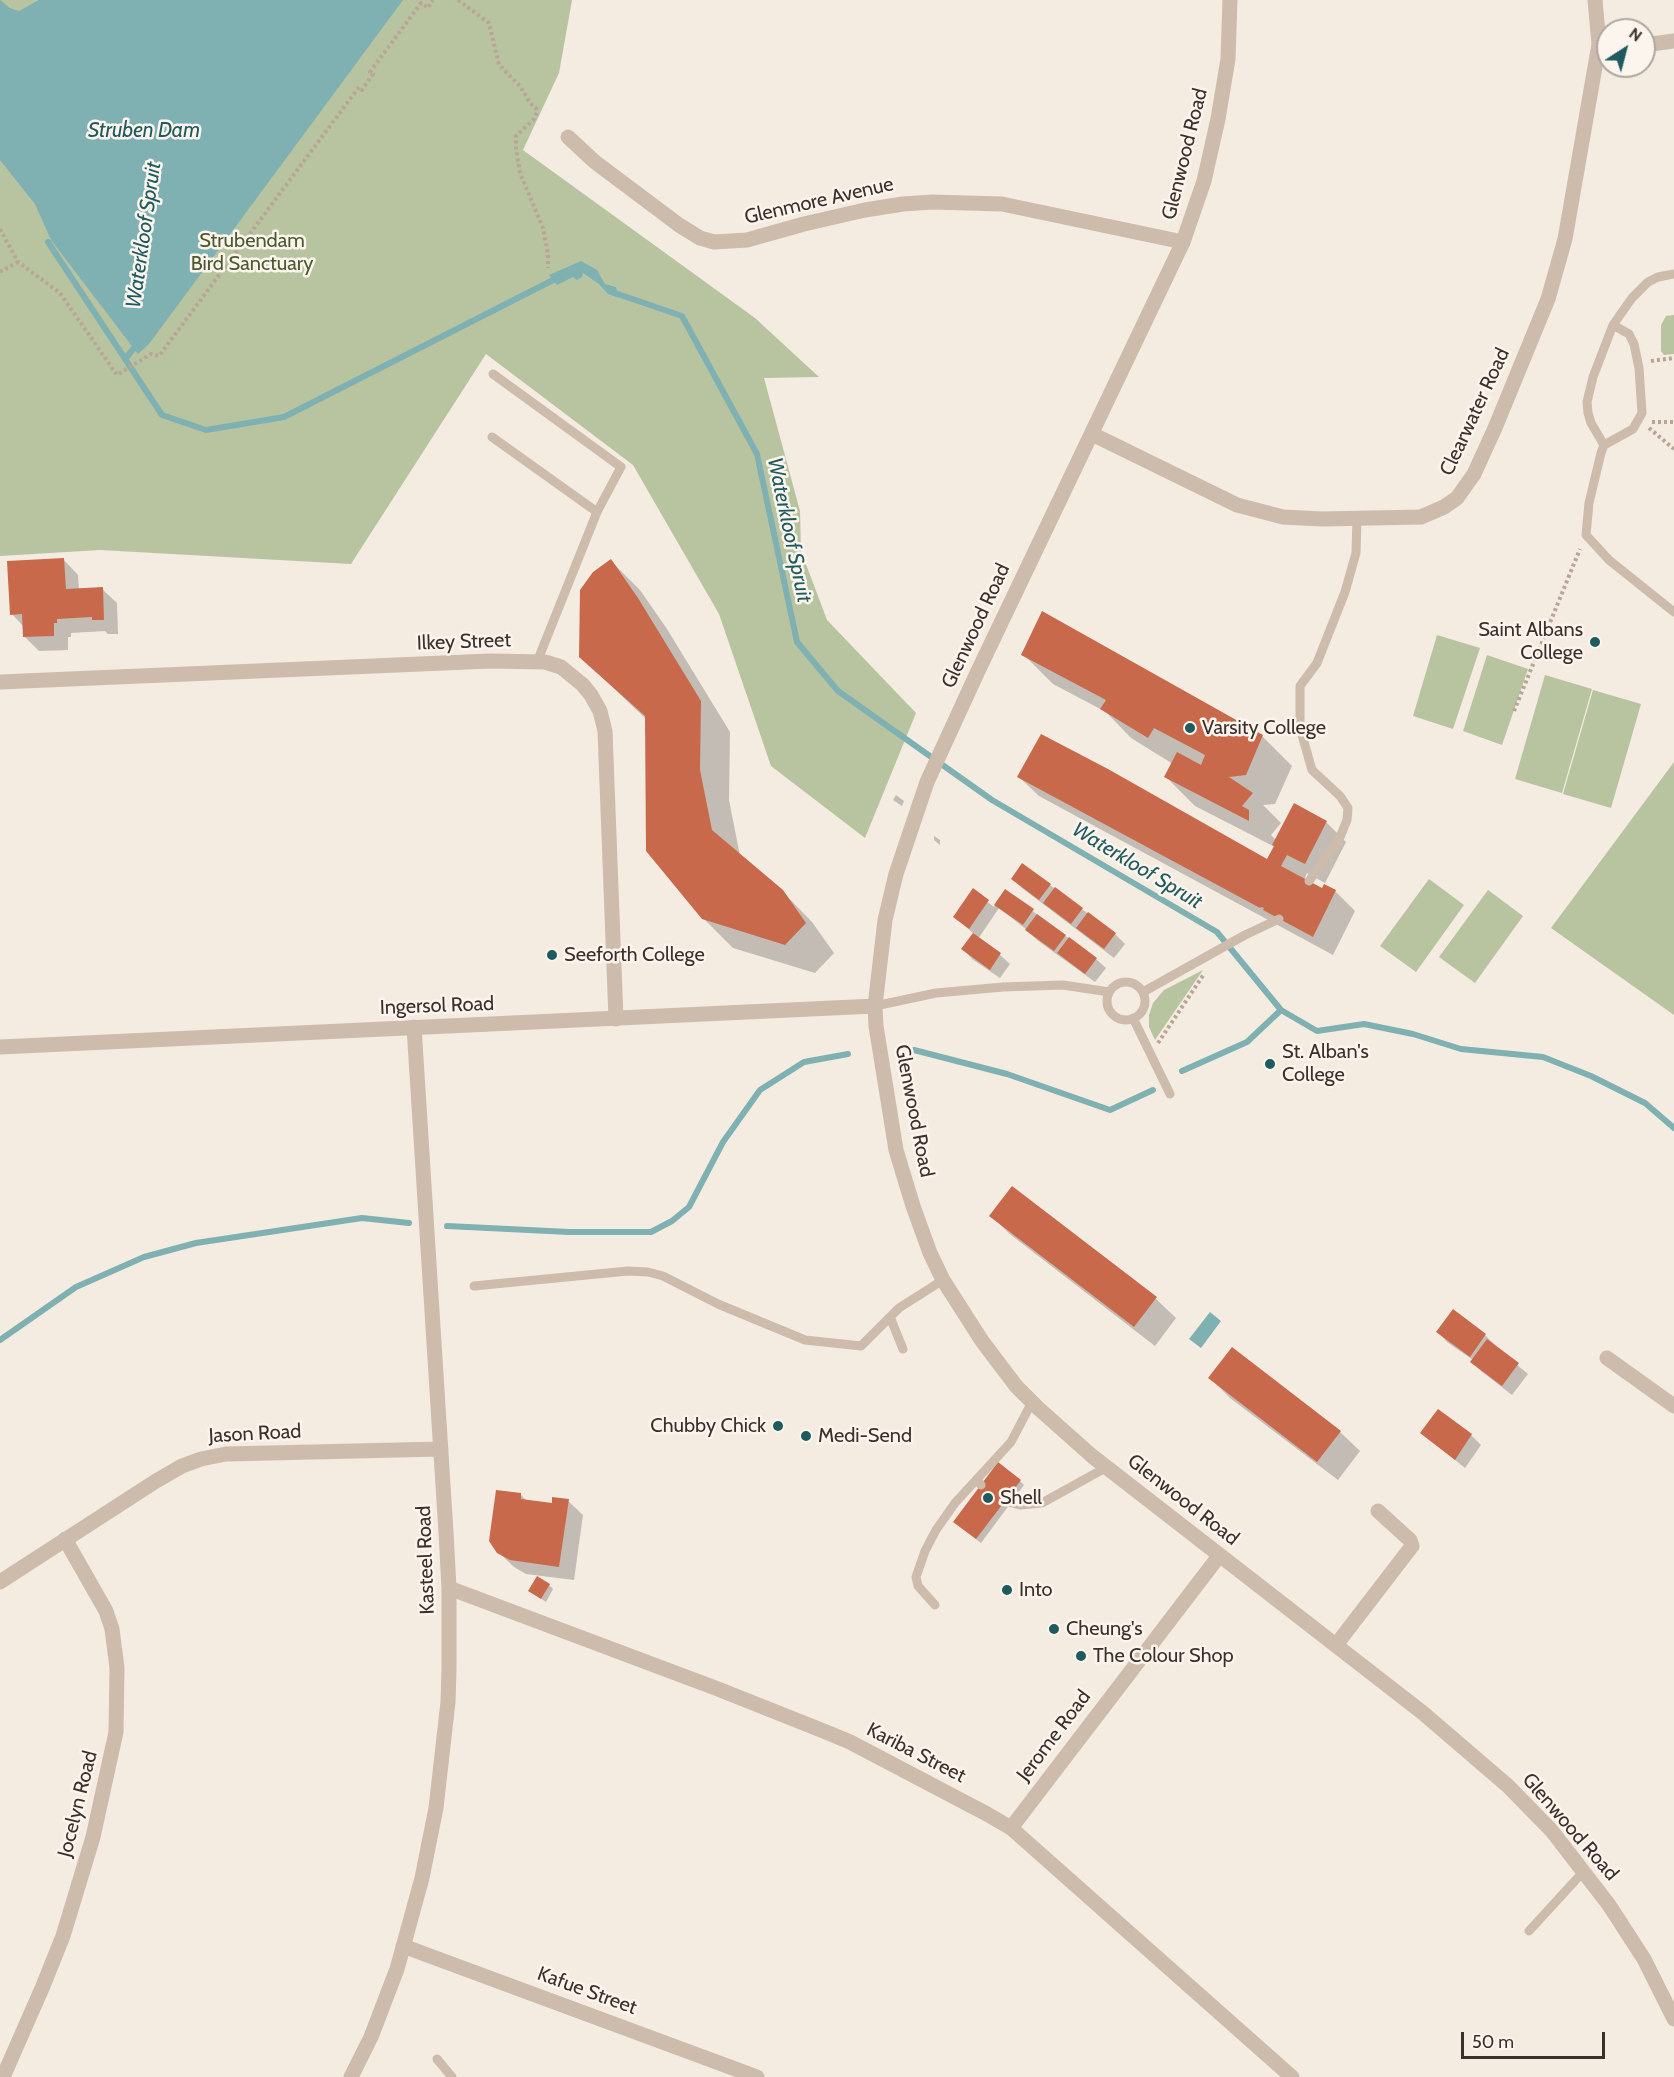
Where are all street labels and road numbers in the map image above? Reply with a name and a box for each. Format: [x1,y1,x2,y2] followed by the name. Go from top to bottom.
[1157,86,1213,222] street label: Glenwood Road
[742,172,896,230] street label: Glenmore Avenue
[1435,344,1515,480] street label: Clearwater Road
[937,560,1015,692] street label: Glenwood Road
[416,628,512,656] street label: Ilkey Street
[379,992,495,1020] street label: Ingersol Road
[889,1043,939,1179] street label: Glenwood Road
[208,1420,302,1448] street label: Jason Road
[1123,1449,1243,1551] street label: Glenwood Road
[412,1505,440,1615] street label: Kasteel Road
[1012,1686,1096,1786] street label: Jerome Road
[862,1718,970,1788] street label: Kariba Street
[53,1748,103,1860] street label: Jocelyn Road
[1517,1768,1623,1886] street label: Glenwood Road
[534,1962,640,2020] street label: Kafue Street

